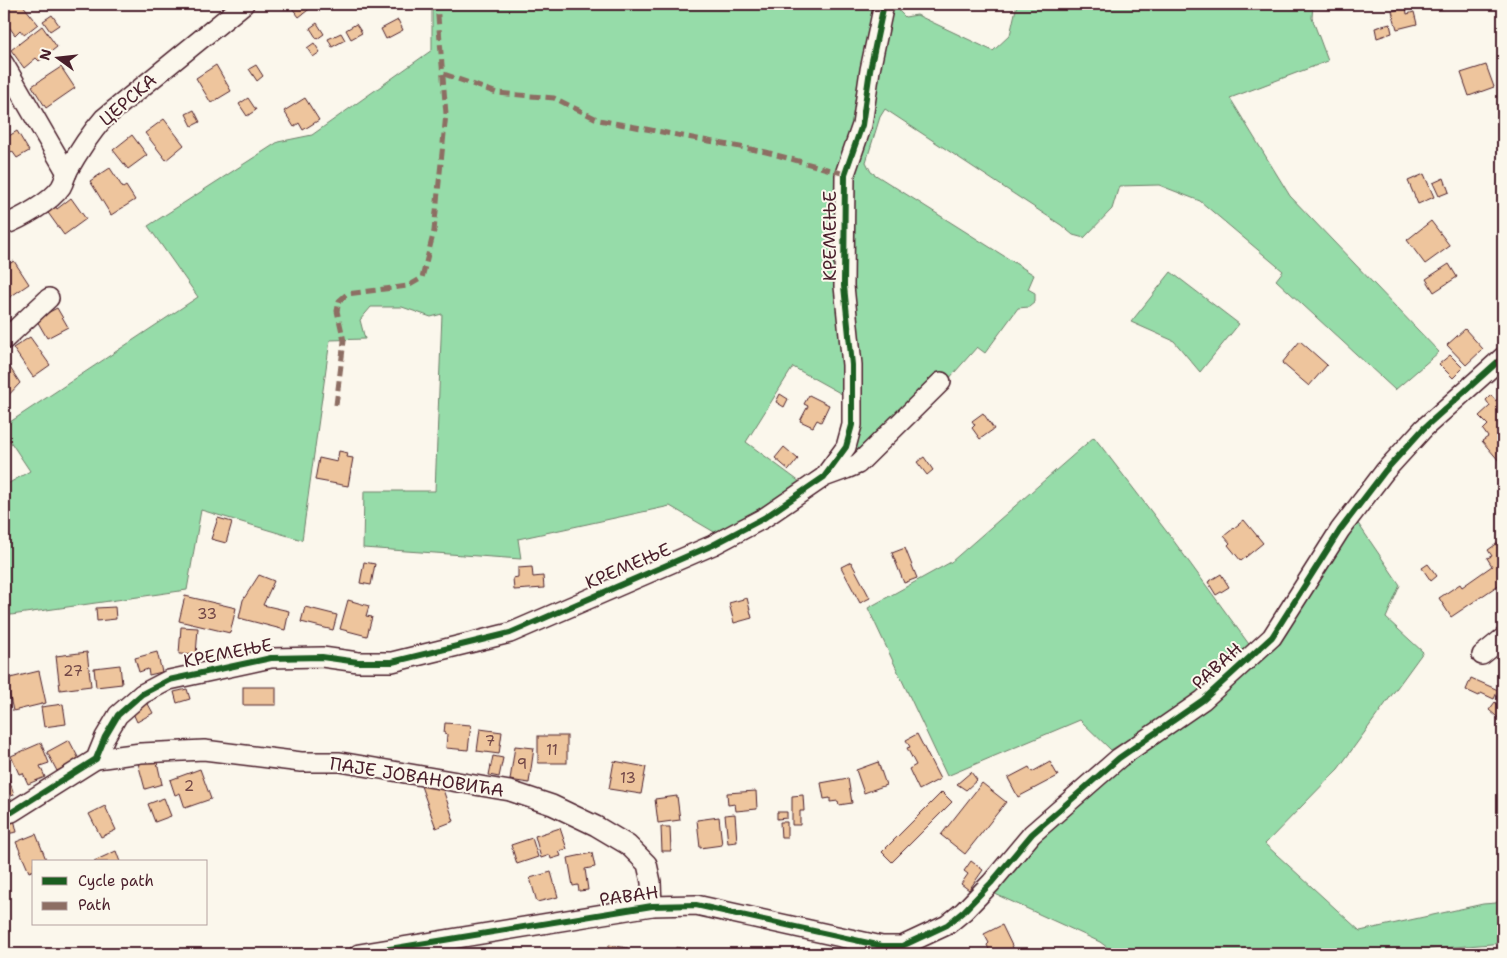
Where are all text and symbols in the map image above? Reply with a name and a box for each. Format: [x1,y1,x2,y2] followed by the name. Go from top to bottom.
[32,32,82,82] north arrow
[35,47,56,62] text: N
[94,68,162,132] street label: ЦЕРСКА
[818,191,842,281] street label: КРЕМЕЊЕ
[582,537,674,595] street label: КРЕМЕЊЕ
[197,604,217,624] house number: 33
[181,633,275,673] street label: КРЕМЕЊЕ
[1187,637,1247,695] street label: РАВАН
[63,661,83,681] house number: 27
[485,731,495,751] house number: 7
[546,740,558,760] house number: 11
[328,751,506,803] street label: ПАЈЕ ЈОВАНОВИЋА
[517,754,527,774] house number: 9
[620,768,636,788] house number: 13
[184,776,194,796] house number: 2
[32,860,208,926] legend
[78,871,154,891] text: Cycle path
[598,880,660,912] street label: РАВАН
[78,895,111,915] text: Path

